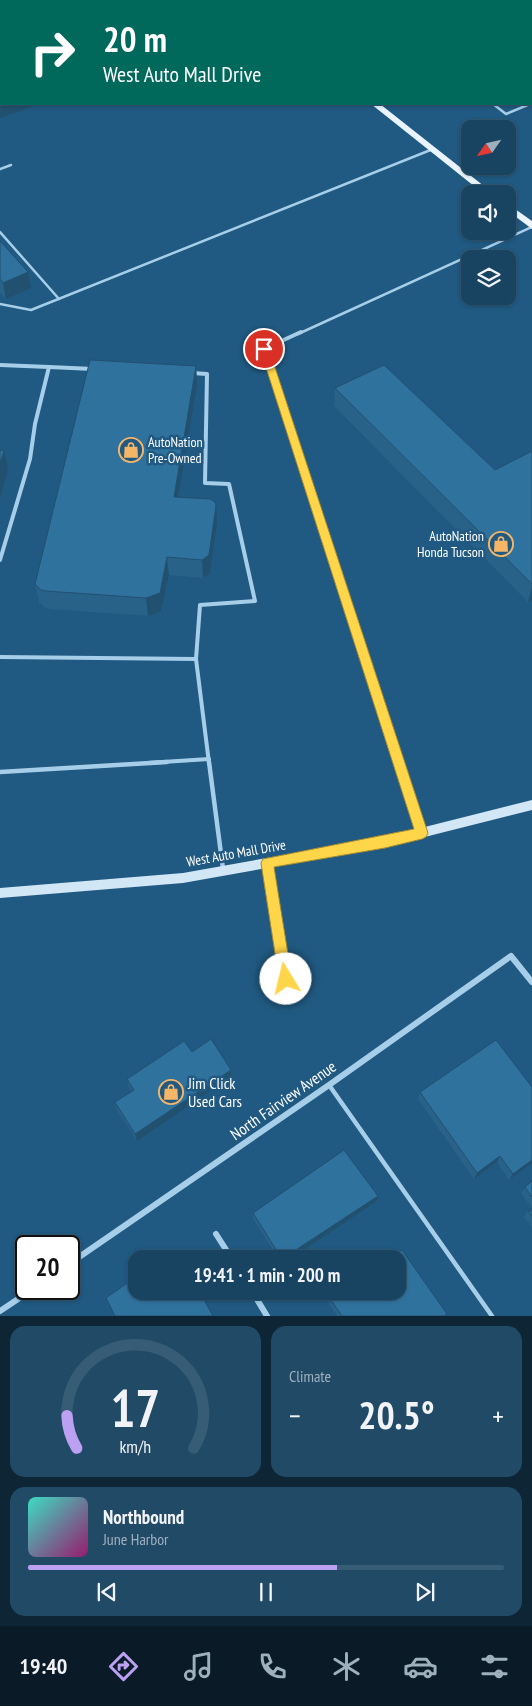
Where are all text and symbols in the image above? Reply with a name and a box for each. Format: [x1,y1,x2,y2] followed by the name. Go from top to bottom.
[103,16,167,62] text: 20 m
[20,20,85,85] icon: right
[103,60,261,88] text: West Auto Mall Drive
[461,120,516,175] north arrow
[461,120,516,305] map controls
[461,185,516,240] button: sound
[461,250,516,305] button: layers
[243,328,285,370] pin
[250,335,278,363] icon: arrive
[148,433,203,467] place label: AutoNation Pre-Owned
[118,437,144,463] shop icon: AutoNation Pre-Owned
[417,527,484,561] place label: AutoNation Honda Tucson
[488,531,514,557] shop icon: AutoNation Honda Tucson
[185,835,287,871] street label: West Auto Mall Drive
[259,952,311,1004] position arrow
[226,1056,340,1144] street label: North Fairview Avenue
[187,1073,242,1111] place label: Jim Click Used Cars
[158,1079,184,1105] shop icon: Jim Click Used Cars
[15,1235,80,1300] speed limit sign: 20
[194,1263,340,1287] text: 19:41 · 1 min · 200 m
[289,1366,331,1386] text: Climate
[111,1374,160,1441] text: 17
[358,1390,435,1439] text: 20.5°
[289,1397,301,1434] text: −
[492,1397,504,1434] text: +
[120,1435,151,1458] text: km/h
[103,1505,184,1529] text: Northbound
[103,1529,168,1549] text: June Harbor
[93,1578,121,1606] icon: previous
[252,1578,280,1606] icon: pause
[411,1578,439,1606] icon: next
[106,1649,141,1684] icon: directions
[181,1649,216,1684] icon: music
[255,1649,290,1684] icon: phone
[329,1649,364,1684] icon: climate
[403,1649,438,1684] icon: car
[477,1649,512,1684] icon: filters
[20,1652,67,1680] text: 19:40

